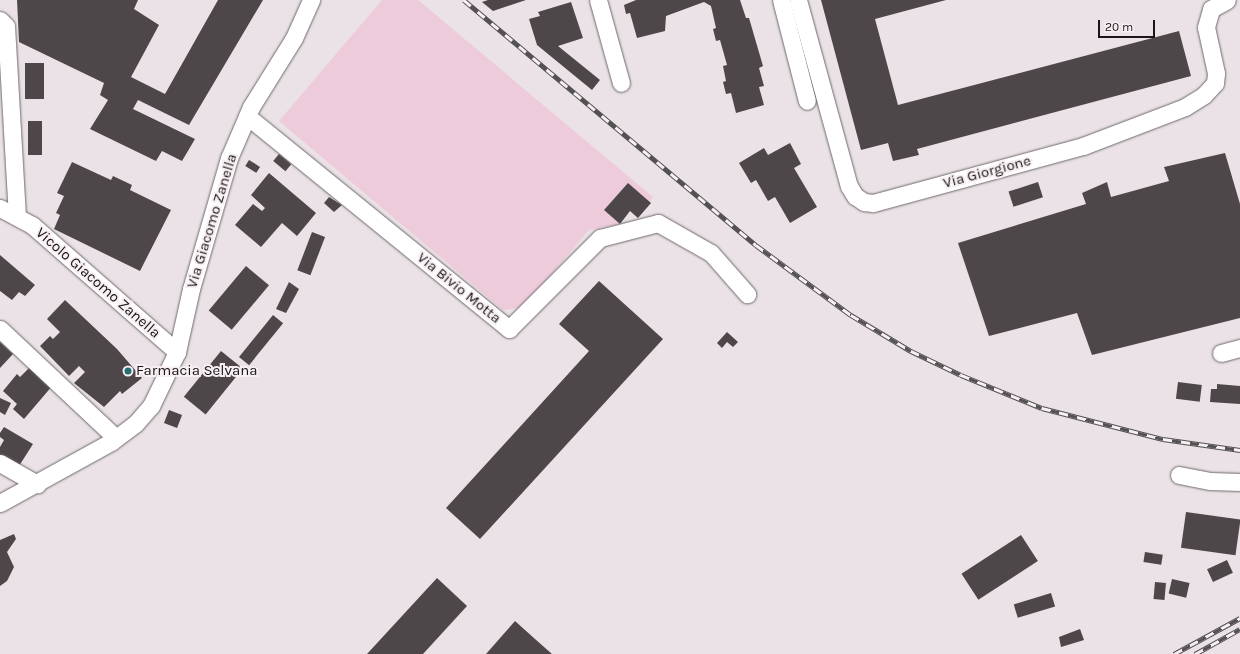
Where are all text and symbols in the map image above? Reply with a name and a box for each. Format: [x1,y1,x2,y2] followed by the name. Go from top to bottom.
[1100,12,1157,38] scale bar
[1105,20,1133,34] text: 20 m
[183,152,241,290] street label: Via Giacomo Zanella
[941,152,1033,192] street label: Via Giorgione
[32,224,164,342] street label: Vicolo Giacomo Zanella
[413,249,505,327] street label: Via Bivio Motta
[136,362,258,380] place label: Farmacia Selvana
[123,366,133,376] marker: Farmacia Selvana

